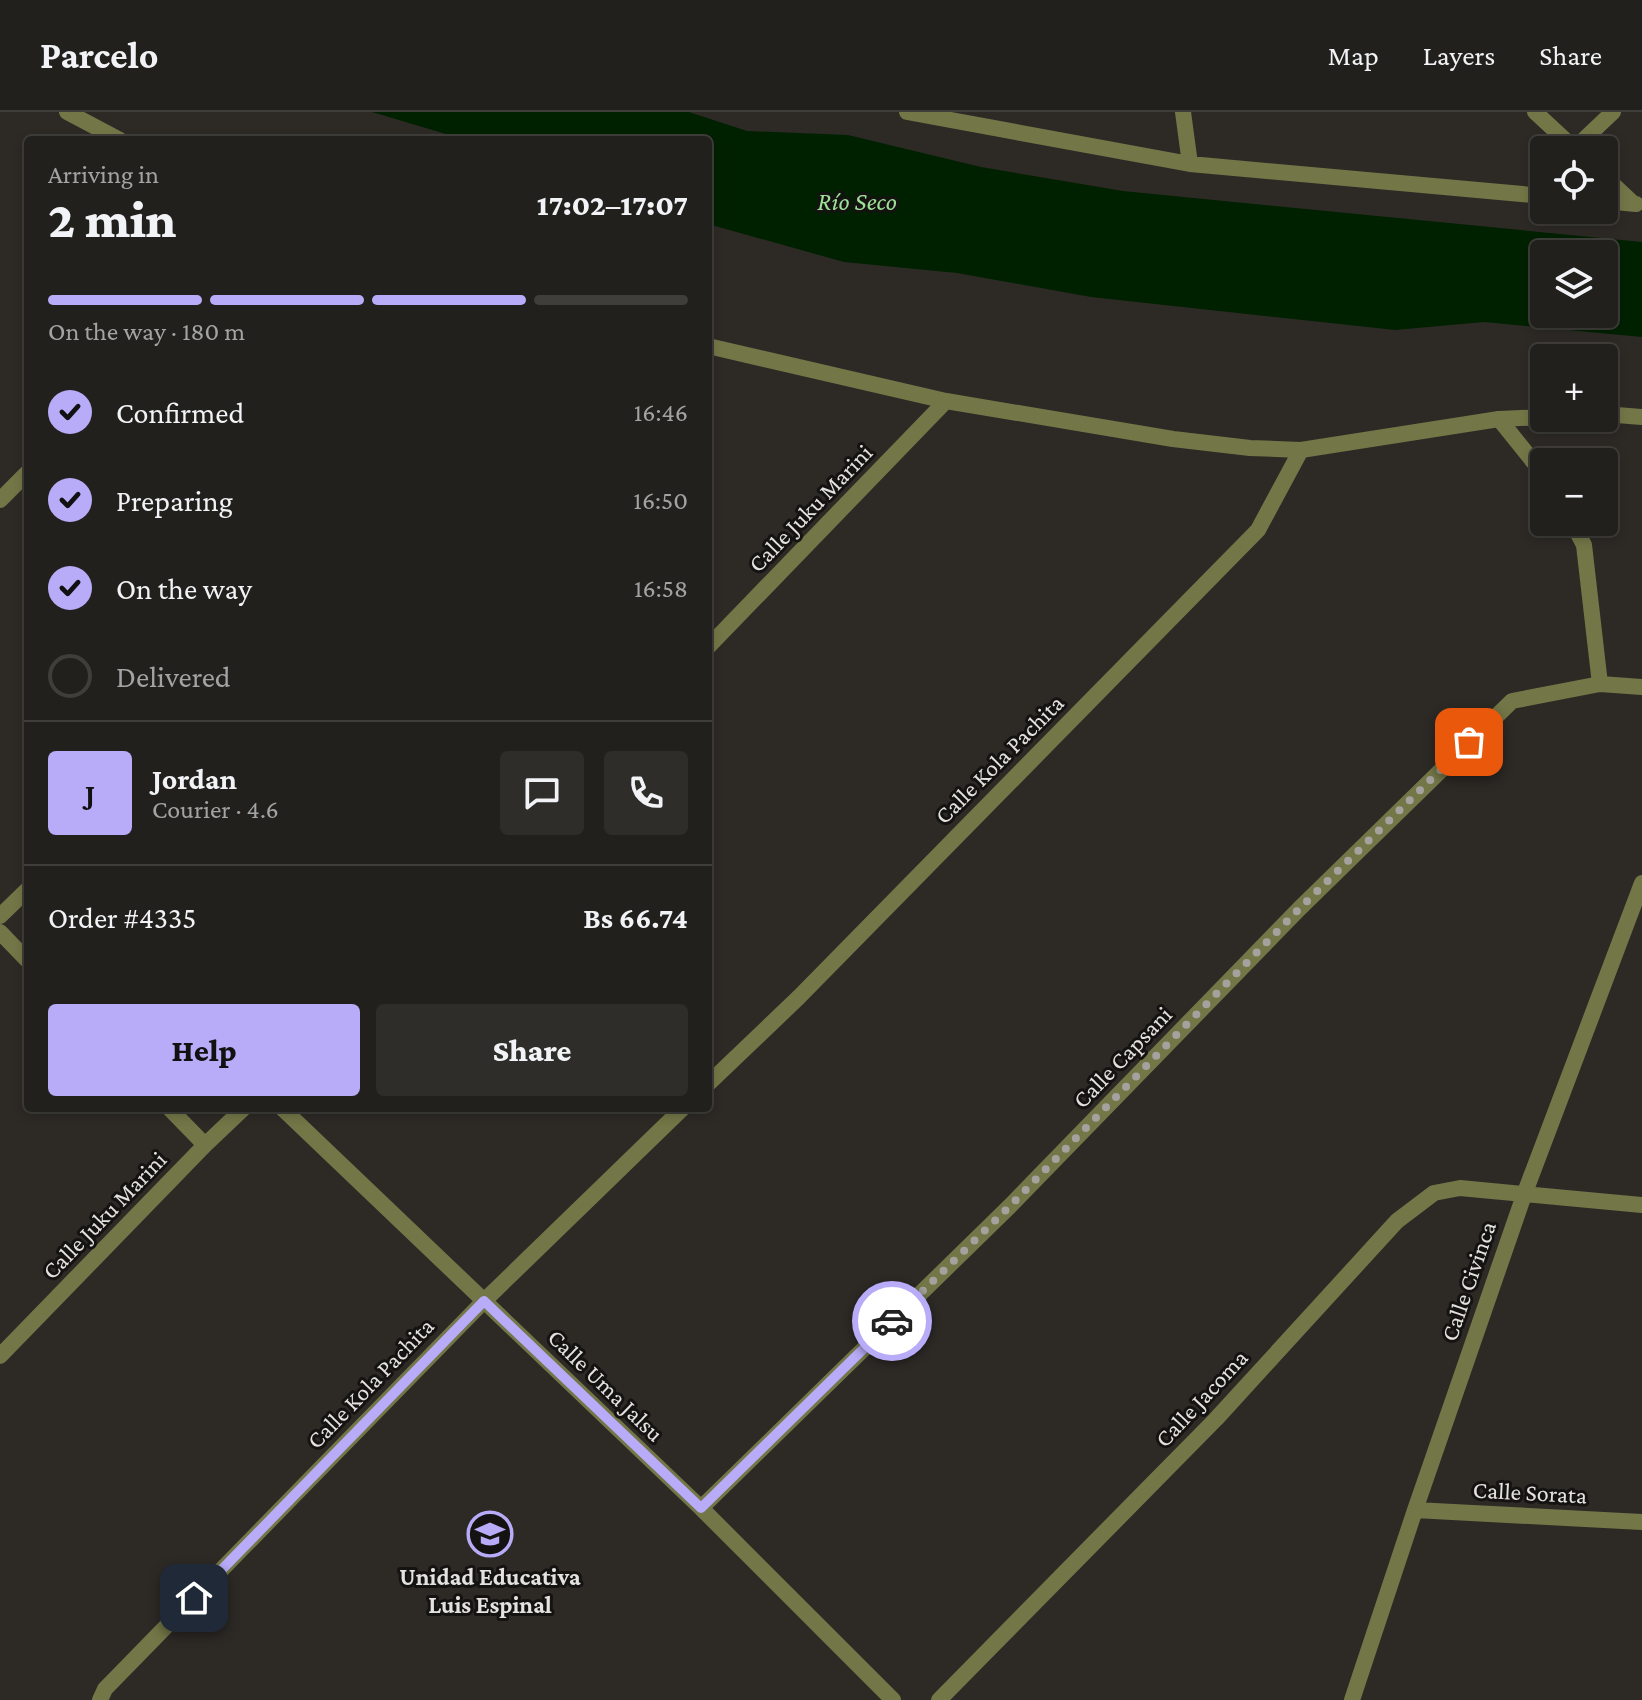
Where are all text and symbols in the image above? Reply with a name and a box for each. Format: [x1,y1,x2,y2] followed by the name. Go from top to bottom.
[40,34,159,76] text: Parcelo
[1328,40,1379,71] text: Map
[1423,40,1495,71] text: Layers
[1539,40,1602,71] text: Share
[1530,136,1618,536] map controls
[1530,136,1618,224] button: locate
[48,160,159,189] text: Arriving in
[817,187,897,216] water label: Río Seco
[537,188,688,221] text: 17:02–17:07
[48,190,176,248] text: 2 min
[1530,240,1618,328] button: layers
[48,317,245,346] text: On the way · 180 m
[1530,344,1618,432] button: +
[48,390,92,434] icon: check
[116,396,244,429] text: Confirmed
[634,398,688,427] text: 16:46
[743,439,877,577] street label: Calle Juku Marini
[1530,448,1618,536] button: −
[48,478,92,522] icon: check
[116,484,233,517] text: Preparing
[633,486,688,515] text: 16:50
[48,566,92,610] icon: check
[116,572,252,605] text: On the way
[634,574,688,603] text: 16:58
[116,660,231,693] text: Delivered
[929,689,1069,829] street label: Calle Kola Pachita
[1435,708,1503,776] pin
[1447,720,1491,764] icon: bag
[500,751,584,835] button: chat
[604,751,688,835] button: phone
[152,762,237,795] text: Jordan
[85,777,95,810] text: J
[152,795,279,824] text: Courier · 4.6
[48,901,196,934] text: Order #4335
[583,901,688,934] text: Bs 66.74
[1067,1001,1177,1113] street label: Calle Capsani
[48,1004,360,1096] button: Help
[376,1004,688,1096] button: Share
[37,1146,171,1284] street label: Calle Juku Marini
[1435,1218,1501,1344] street label: Calle Civinca
[852,1281,932,1361] courier
[870,1299,914,1343] icon: car
[301,1312,439,1454] street label: Calle Kola Pachita
[543,1323,669,1447] street label: Calle Uma Jalsu
[1149,1344,1253,1452] street label: Calle Jacoma
[1472,1476,1588,1508] street label: Calle Sorata
[466,1510,514,1558] school or university icon: Unidad Educativa Luis Espinal
[399,1563,581,1618] place label: Unidad Educativa Luis Espinal
[160,1564,228,1632] pin
[172,1576,216,1620] icon: home

